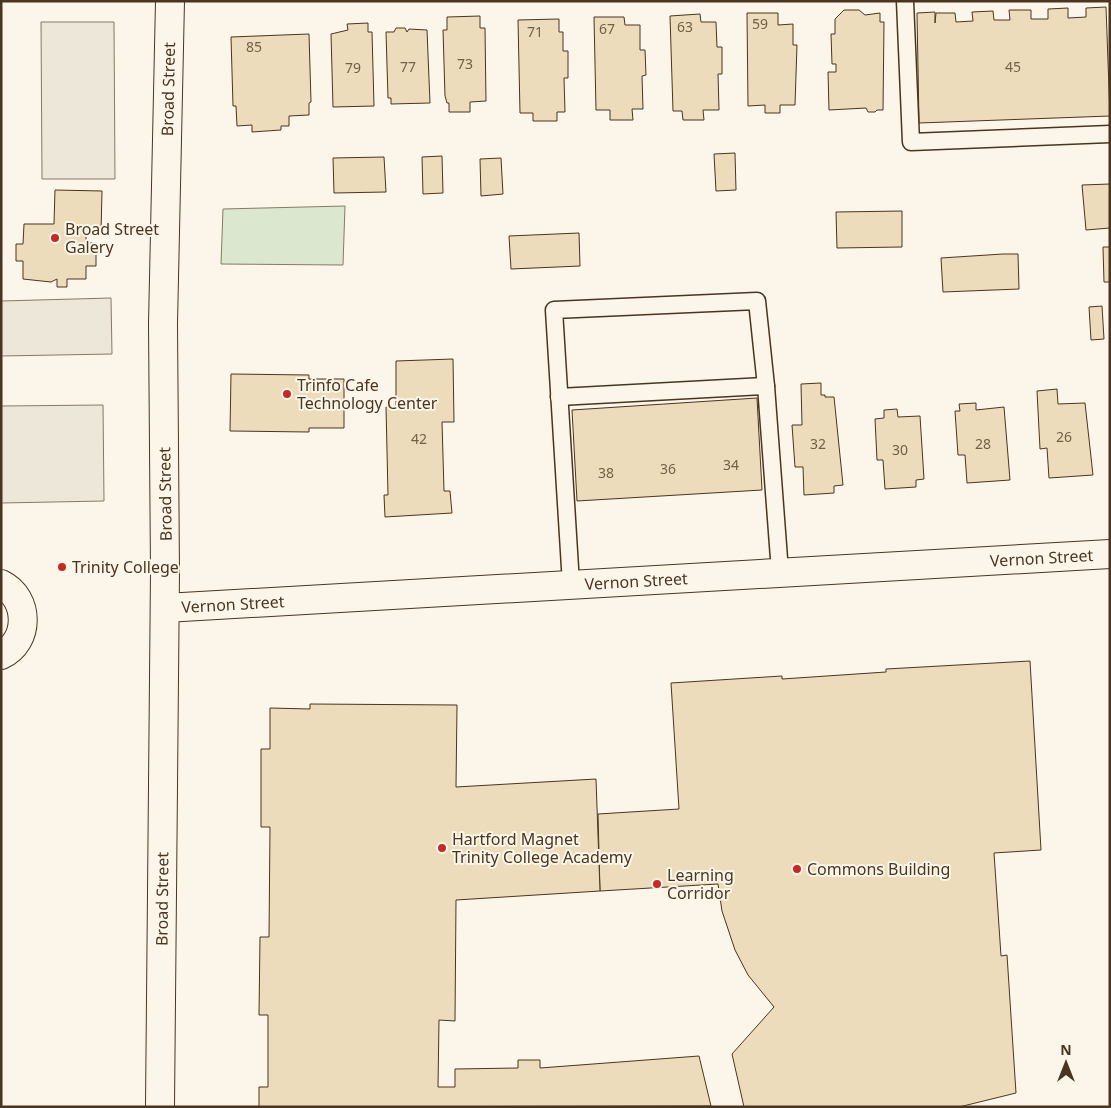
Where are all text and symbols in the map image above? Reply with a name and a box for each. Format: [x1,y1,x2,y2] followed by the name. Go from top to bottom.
[752,14,768,33] house number: 59
[677,17,693,36] house number: 63
[599,19,615,38] house number: 67
[527,22,543,41] house number: 71
[246,37,262,56] house number: 85
[156,42,180,136] street label: Broad Street
[457,54,473,73] house number: 73
[400,57,416,76] house number: 77
[1005,57,1021,76] house number: 45
[345,58,361,77] house number: 79
[65,218,159,258] place label: Broad Street Galery
[49,232,61,244] marker: Broad Street Galery
[297,374,438,414] place label: Trinfo Cafe Technology Center
[281,388,293,400] marker: Trinfo Cafe Technology Center
[1056,427,1072,446] house number: 26
[411,429,427,448] house number: 42
[810,434,826,453] house number: 32
[975,434,991,453] house number: 28
[892,440,908,459] house number: 30
[153,447,177,541] street label: Broad Street
[723,455,739,474] house number: 34
[660,459,676,478] house number: 36
[598,463,614,482] house number: 38
[989,544,1094,572] street label: Vernon Street
[72,556,179,578] place label: Trinity College
[56,561,68,573] marker: Trinity College
[584,567,689,595] street label: Vernon Street
[181,590,285,618] street label: Vernon Street
[452,828,633,868] place label: Hartford Magnet Trinity College Academy
[436,842,448,854] marker: Hartford Magnet Trinity College Academy
[151,852,173,946] street label: Broad Street
[807,858,950,880] place label: Commons Building
[791,863,803,875] marker: Commons Building
[667,864,734,904] place label: Learning Corridor
[651,878,663,890] marker: Learning Corridor
[1041,1038,1091,1088] north arrow
[1060,1040,1072,1059] text: N

